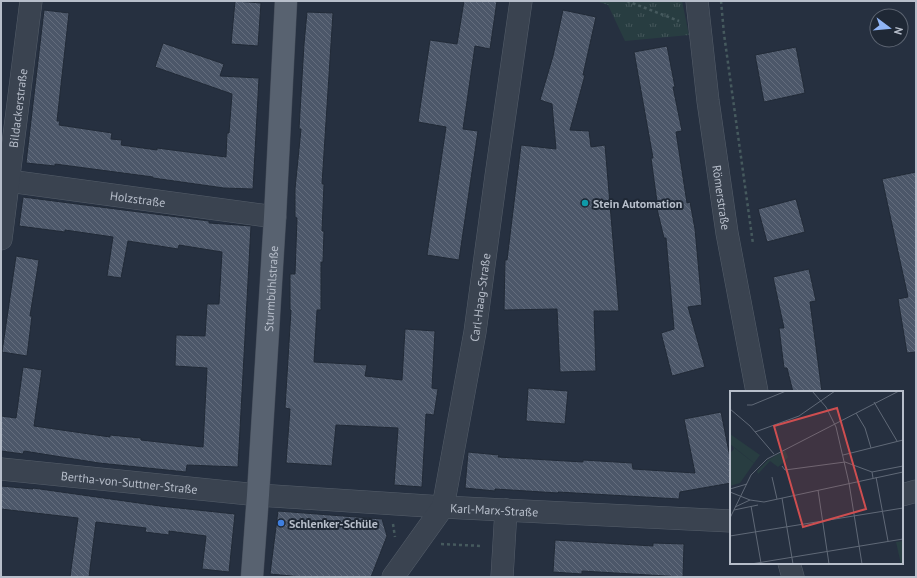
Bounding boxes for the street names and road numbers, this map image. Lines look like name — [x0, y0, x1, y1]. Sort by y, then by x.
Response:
street label: Bildackerstraße — [5, 68, 30, 149]
street label: Römerstraße — [710, 164, 734, 231]
street label: Holzstraße — [109, 187, 166, 210]
street label: Sturmbühlstraße — [261, 245, 281, 332]
street label: Carl-Haag-Straße — [466, 252, 493, 343]
street label: Bertha-von-Suttner-Straße — [60, 468, 198, 496]
street label: Karl-Marx-Straße — [450, 500, 539, 519]

